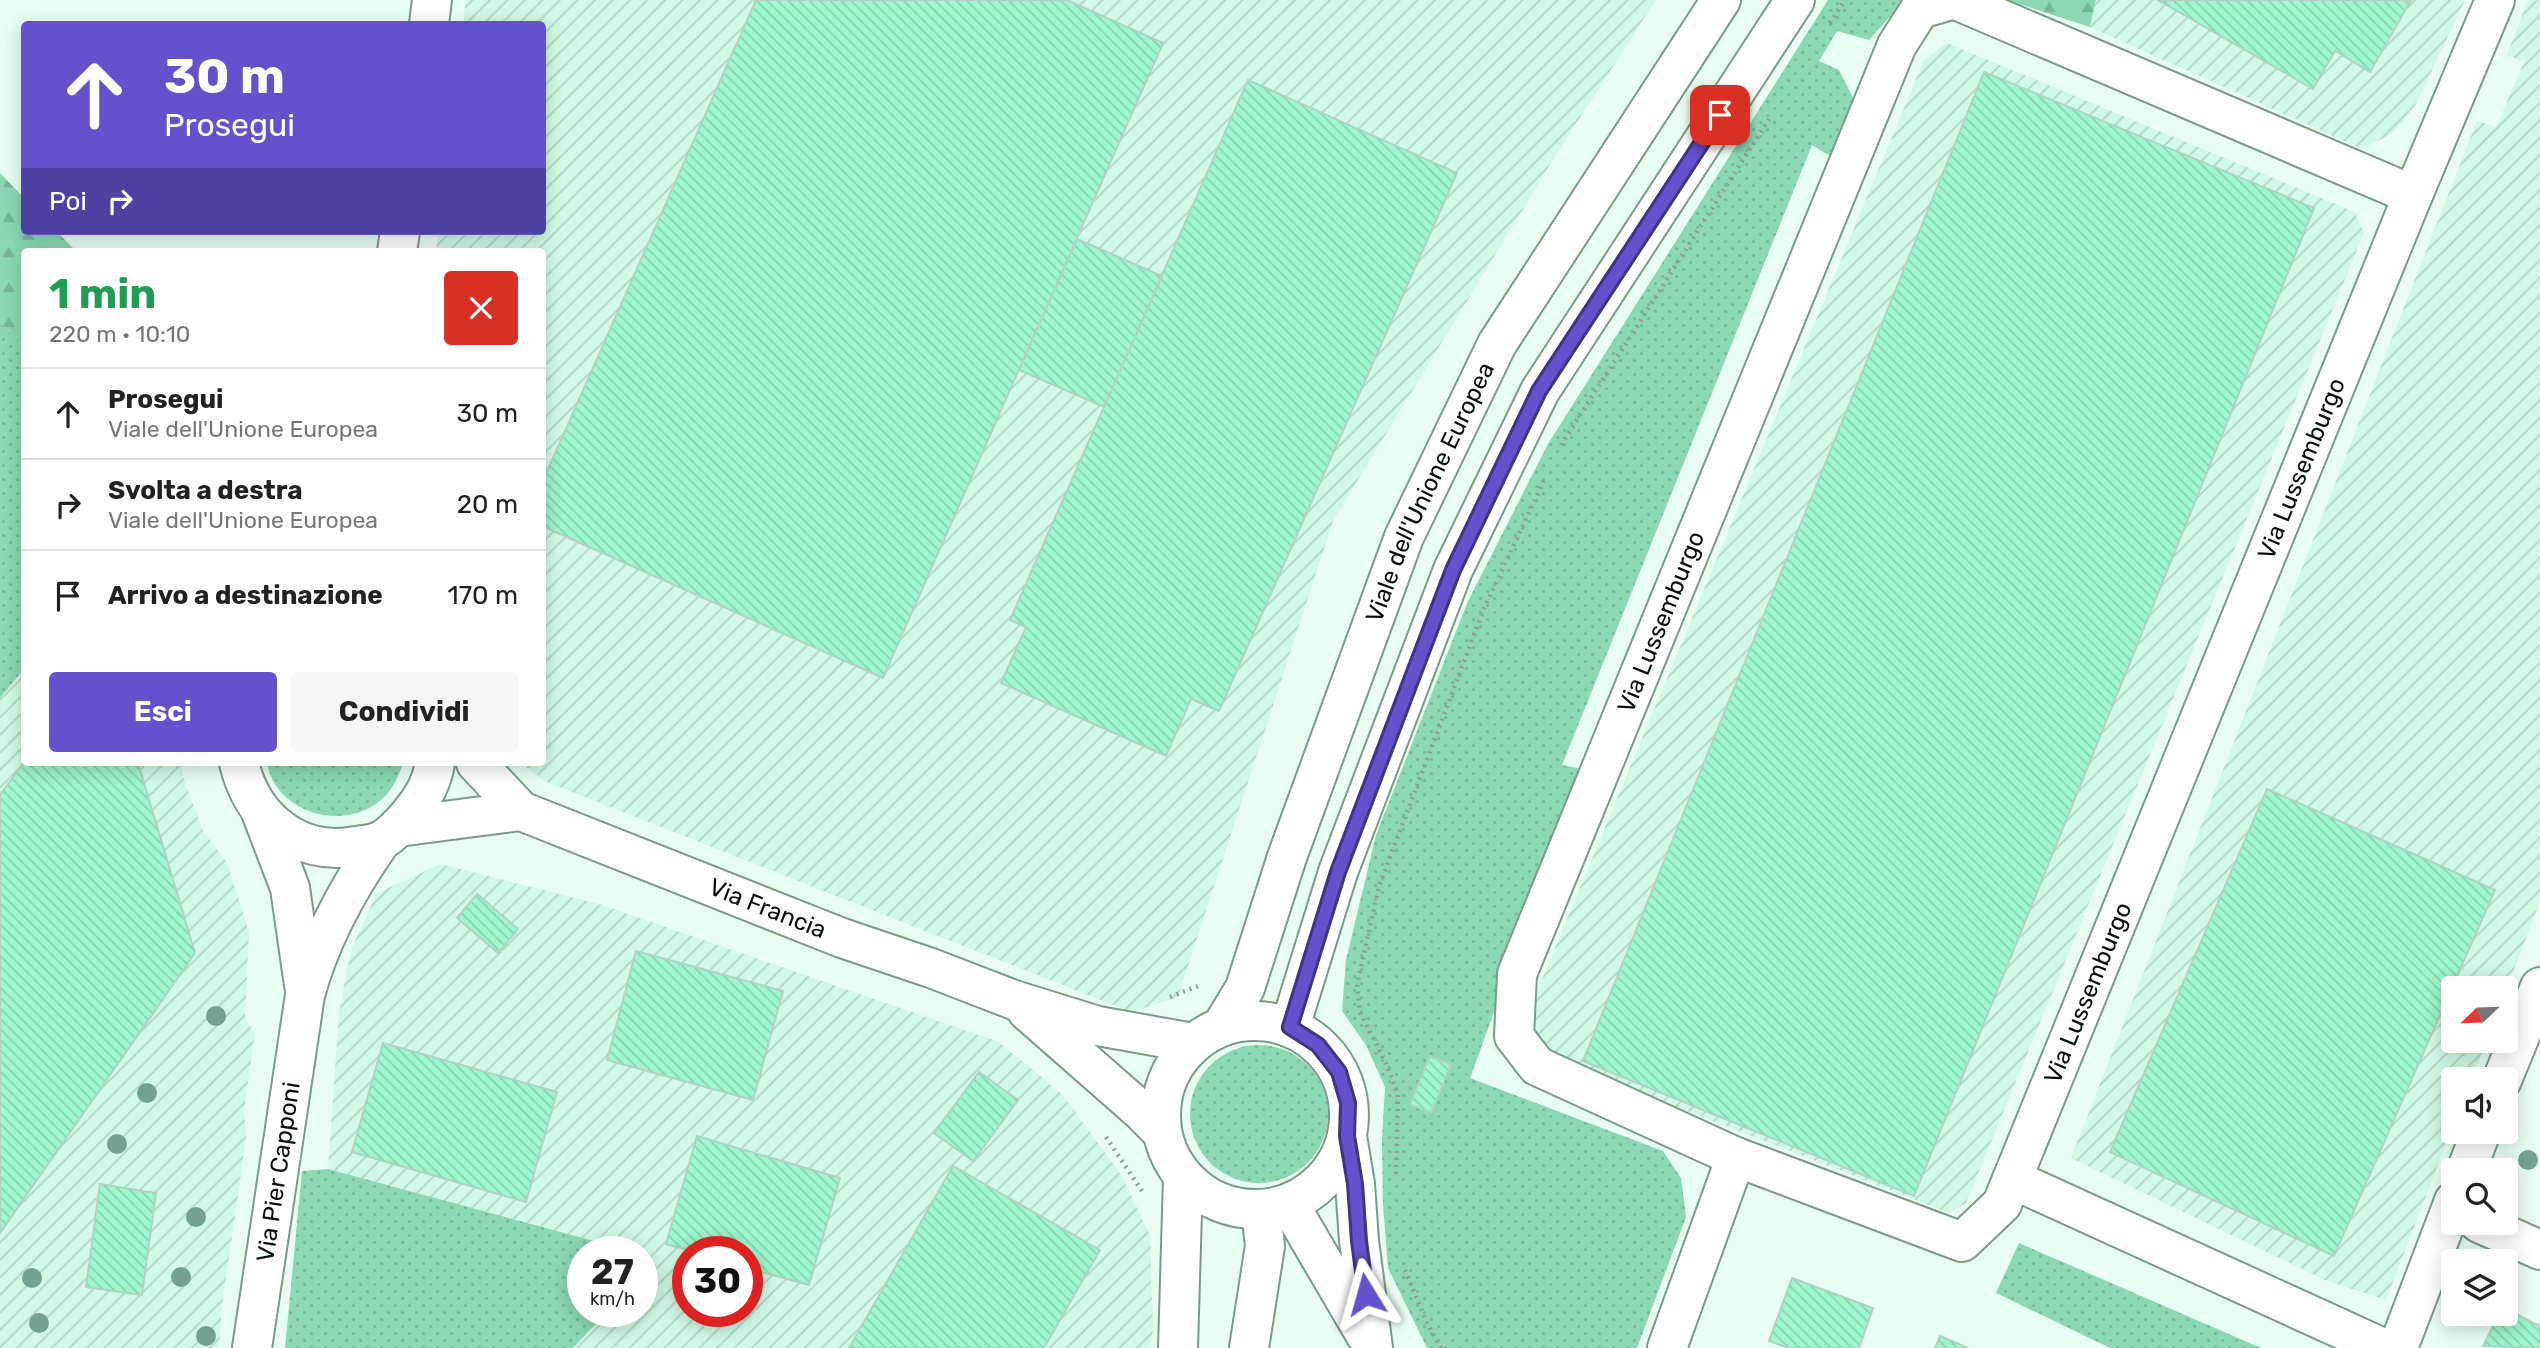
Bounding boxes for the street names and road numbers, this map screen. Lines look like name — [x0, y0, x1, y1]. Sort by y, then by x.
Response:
street label: Viale dell'Unione Europea — [1360, 358, 1500, 626]
street label: Via Lussemburgo — [2252, 374, 2351, 563]
street label: Via Lussemburgo — [1612, 527, 1710, 717]
street label: Via Francia — [705, 873, 830, 944]
street label: Via Lussemburgo — [2039, 898, 2137, 1088]
street label: Via Pier Capponi — [251, 1080, 306, 1264]

